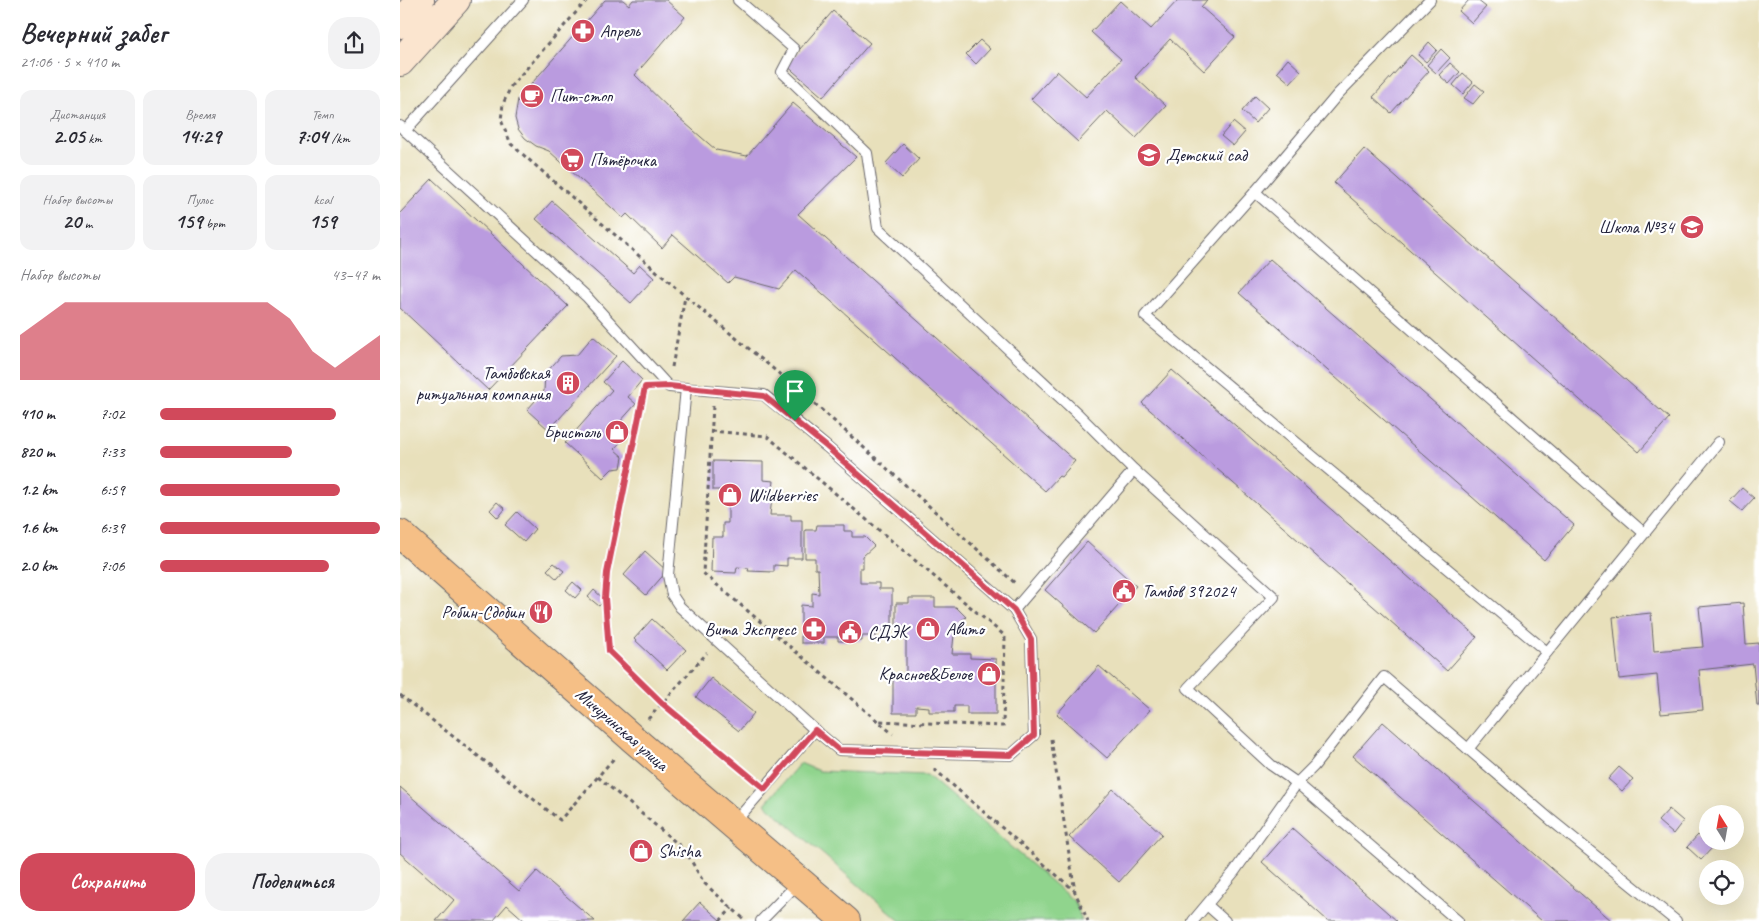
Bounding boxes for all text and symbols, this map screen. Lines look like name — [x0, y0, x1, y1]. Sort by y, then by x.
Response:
text: Вечерний забег — [20, 15, 167, 50]
button: share — [328, 17, 380, 69]
pharmacy icon: Апрель — [570, 18, 596, 44]
place label: Апрель — [600, 20, 641, 42]
text: 21:06 · 5 × 410 m — [20, 52, 119, 72]
cafe icon: Пит-стоп — [519, 83, 545, 109]
place label: Пит-стоп — [550, 85, 614, 107]
text: Дистанция — [49, 106, 105, 123]
text: Время — [185, 106, 215, 123]
text: Темп — [311, 106, 334, 123]
text: 2.05 — [53, 123, 85, 149]
text: 14:29 — [179, 123, 221, 149]
text: 7:04 — [296, 123, 328, 149]
text: km — [85, 130, 102, 147]
text: /km — [328, 130, 350, 147]
school or university icon: Детский сад — [1136, 142, 1162, 168]
place label: Детский сад — [1166, 144, 1249, 166]
supermarket icon: Пятёрочка — [559, 147, 585, 173]
place label: Пятёрочка — [590, 149, 658, 171]
text: Набор высоты — [43, 191, 112, 208]
text: Пульс — [186, 191, 214, 208]
text: kcal — [313, 191, 332, 208]
text: 20 — [62, 208, 81, 234]
text: 159 — [175, 208, 203, 234]
text: 159 — [309, 208, 337, 234]
school or university icon: Школа №34 — [1679, 214, 1705, 240]
text: m — [81, 215, 92, 232]
text: bpm — [203, 215, 225, 232]
place label: Школа №34 — [1599, 216, 1676, 238]
text: Набор высоты — [20, 265, 99, 285]
text: 43–47 m — [331, 265, 380, 285]
place label: Тамбовская ритуальная компания — [416, 362, 552, 405]
building icon: Тамбовская ритуальная компания — [555, 370, 581, 396]
pin — [774, 370, 816, 421]
icon: arrive — [781, 377, 809, 405]
text: 410 m — [20, 404, 55, 424]
text: 7:02 — [100, 404, 125, 424]
shop icon: Бристоль — [604, 419, 630, 445]
place label: Бристоль — [544, 421, 601, 443]
text: 820 m — [20, 442, 55, 462]
text: 7:33 — [100, 442, 125, 462]
text: 1.2 km — [20, 480, 57, 500]
text: 6:59 — [100, 480, 125, 500]
shop icon: Wildberries — [717, 482, 743, 508]
place label: Wildberries — [748, 484, 819, 506]
text: 1.6 km — [20, 518, 58, 538]
text: 6:39 — [100, 518, 125, 538]
text: 2.0 km — [20, 556, 57, 576]
text: 7:06 — [100, 556, 125, 576]
public building icon: Тамбов 392024 — [1111, 578, 1137, 604]
place label: Тамбов 392024 — [1142, 580, 1237, 602]
restaurant icon: Робин-Сдобин — [528, 599, 554, 625]
place label: Робин-Сдобин — [441, 601, 526, 623]
pharmacy icon: Вита Экспресс — [801, 616, 827, 642]
shop icon: Авито — [915, 616, 941, 642]
place label: Вита Экспресс — [705, 618, 798, 640]
place label: Авито — [946, 618, 985, 640]
public building icon: СДЭК — [837, 619, 863, 645]
place label: СДЭК — [868, 621, 911, 643]
shop icon: Красное&Белое — [976, 661, 1002, 687]
place label: Красное&Белое — [879, 663, 973, 685]
street label: Мичуринская улица — [571, 683, 674, 776]
north arrow — [1699, 805, 1744, 850]
map controls — [1699, 805, 1744, 905]
shop icon: Shisha — [628, 838, 654, 864]
place label: Shisha — [658, 840, 702, 862]
button: Сохранить — [20, 853, 195, 911]
button: Поделиться — [205, 853, 380, 911]
button: locate — [1699, 860, 1744, 905]

